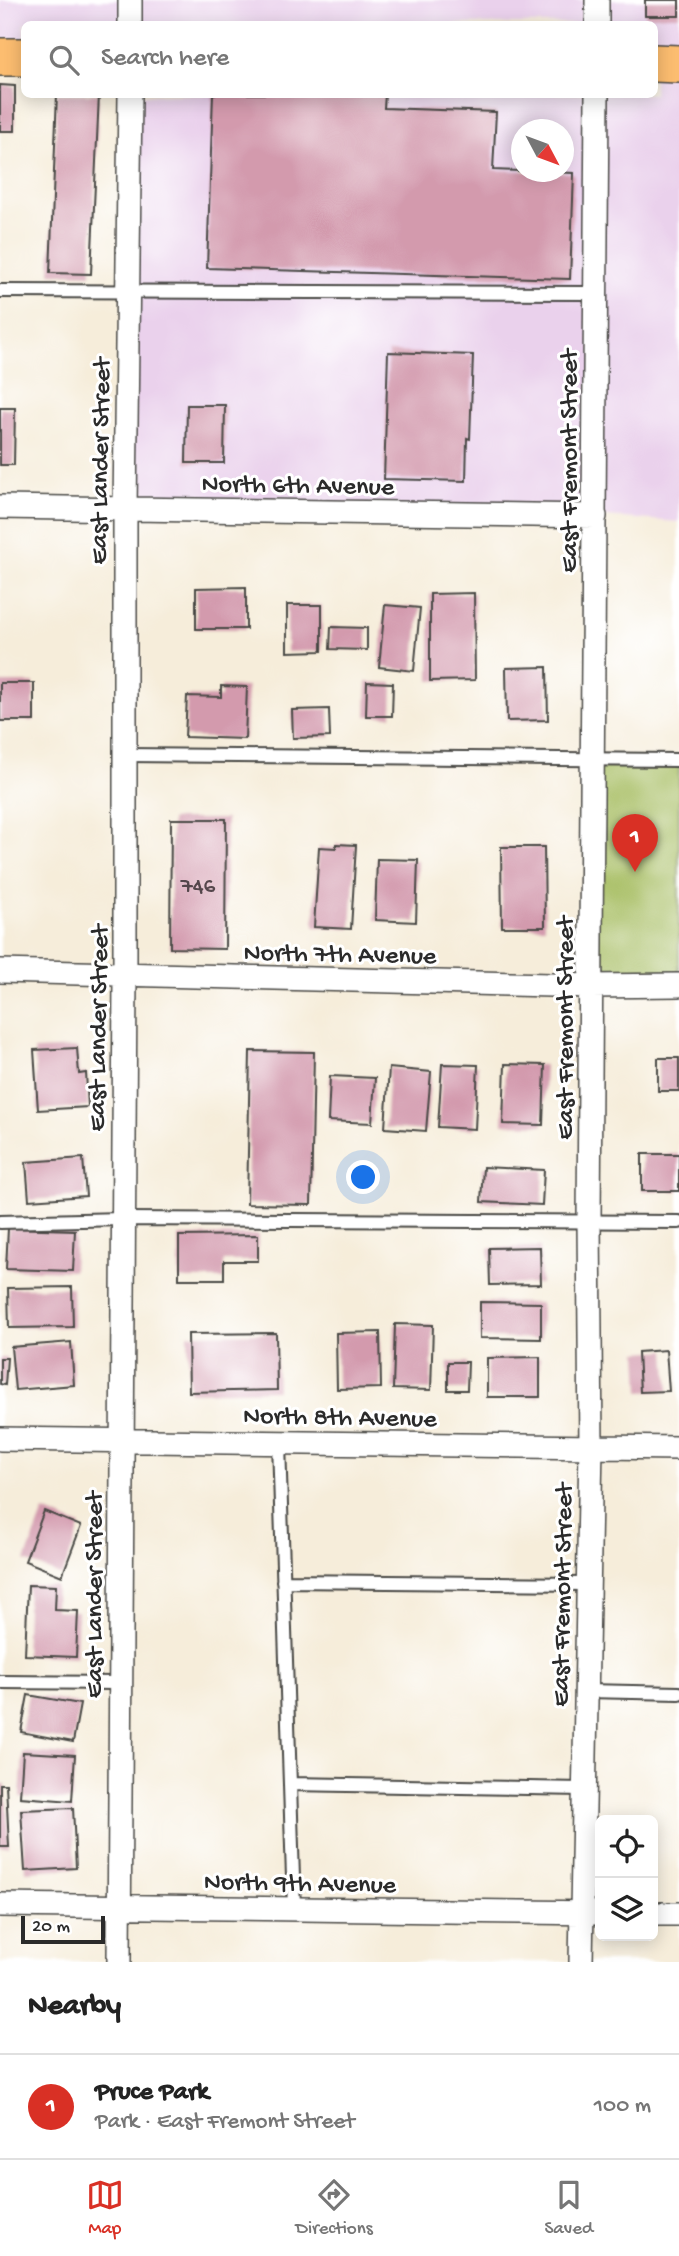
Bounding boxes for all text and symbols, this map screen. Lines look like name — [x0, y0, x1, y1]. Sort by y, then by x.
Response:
search box — [21, 21, 658, 98]
icon: search — [45, 41, 83, 79]
text: Search here — [101, 44, 229, 75]
north arrow — [511, 119, 574, 182]
street label: East Fremont Street — [556, 347, 587, 573]
street label: East Lander Street — [85, 355, 120, 565]
street label: North 6th Avenue — [201, 470, 395, 505]
pin: 1 — [612, 814, 658, 872]
house number: 746 — [180, 874, 216, 901]
street label: East Fremont Street — [552, 914, 583, 1140]
street label: East Lander Street — [83, 922, 118, 1132]
street label: North 7th Avenue — [243, 939, 437, 974]
your location — [346, 1160, 380, 1194]
street label: North 8th Avenue — [243, 1402, 438, 1437]
street label: East Fremont Street — [547, 1481, 582, 1707]
street label: East Lander Street — [81, 1489, 112, 1698]
map controls — [595, 1815, 658, 1941]
button: locate — [595, 1815, 658, 1878]
street label: North 9th Avenue — [203, 1868, 397, 1903]
button: layers — [595, 1878, 658, 1941]
scale bar — [21, 1913, 105, 1945]
text: 20 m — [32, 1916, 70, 1939]
text: Nearby — [28, 1990, 121, 2025]
text: Pruce Park — [95, 2078, 209, 2109]
text: 1 — [46, 2093, 56, 2120]
text: 100 m — [594, 2093, 651, 2120]
text: Park · East Fremont Street — [95, 2109, 355, 2136]
tab: Map — [86, 2176, 124, 2241]
tab: Directions — [296, 2176, 373, 2241]
tab: Saved — [544, 2176, 593, 2241]

